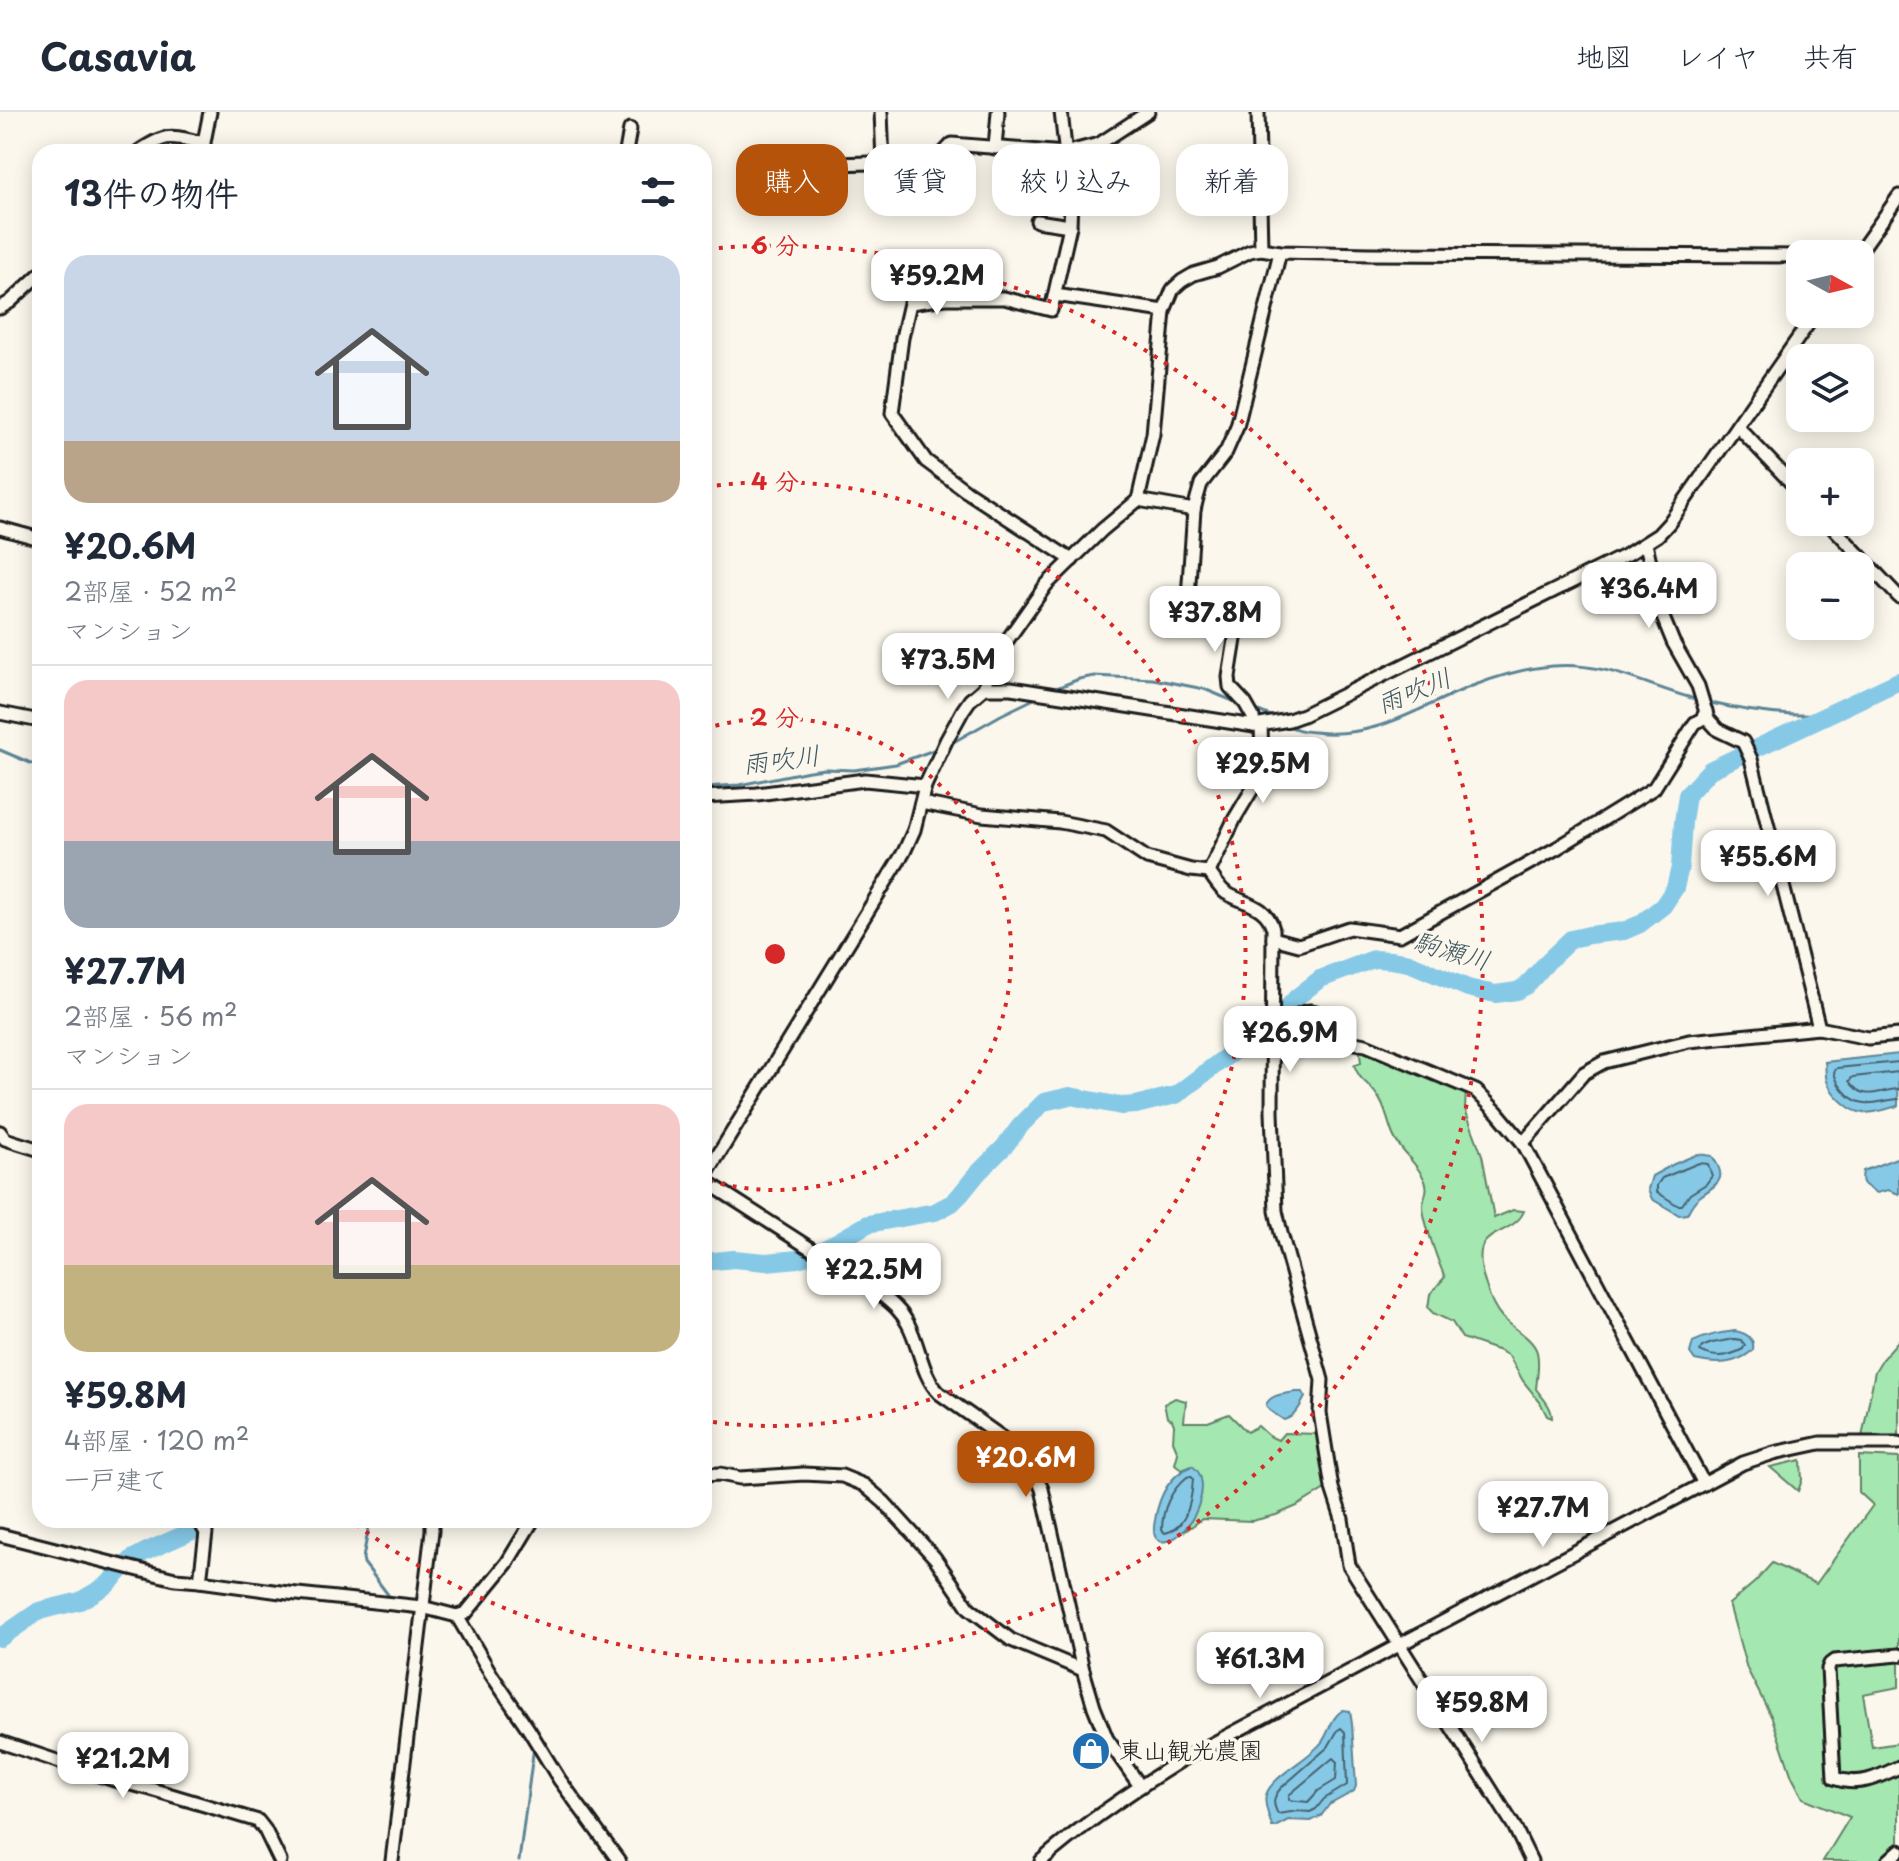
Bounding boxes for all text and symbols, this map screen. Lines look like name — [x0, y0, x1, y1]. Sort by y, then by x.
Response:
text: Casavia — [40, 27, 196, 84]
text: 地図 — [1576, 34, 1632, 77]
text: レイヤ — [1676, 34, 1759, 77]
text: 共有 — [1803, 34, 1859, 77]
chip: 購入 — [736, 144, 848, 216]
chip: 賃貸 — [864, 144, 976, 216]
chip: 絞り込み — [992, 144, 1160, 216]
chip: 新着 — [1176, 144, 1288, 216]
text: 13件の物件 — [64, 166, 239, 218]
icon: filters — [636, 170, 680, 214]
text: 6 分 — [751, 226, 799, 262]
north arrow — [1786, 240, 1874, 328]
map controls — [1786, 240, 1874, 640]
pin: ¥59.2M — [872, 249, 1002, 317]
text: ¥59.2M — [889, 255, 985, 294]
icon: home — [300, 307, 444, 451]
button: layers — [1786, 344, 1874, 432]
button: + — [1786, 448, 1874, 536]
text: 4 分 — [751, 462, 799, 498]
text: ¥20.6M — [64, 519, 197, 571]
button: − — [1786, 552, 1874, 640]
pin: ¥36.4M — [1584, 562, 1714, 630]
text: ¥36.4M — [1600, 568, 1698, 607]
text: 2部屋 · 52 m² — [64, 571, 237, 610]
pin: ¥37.8M — [1150, 586, 1280, 654]
text: ¥37.8M — [1168, 592, 1262, 631]
text: マンション — [64, 610, 193, 649]
pin: ¥73.5M — [883, 633, 1013, 701]
text: ¥73.5M — [900, 639, 996, 678]
water label: 雨吹川 — [1370, 657, 1457, 722]
text: 2 分 — [751, 698, 799, 734]
icon: home — [300, 732, 444, 876]
water label: 雨吹川 — [740, 734, 822, 783]
pin: ¥29.5M — [1198, 737, 1328, 805]
text: ¥29.5M — [1215, 743, 1311, 782]
pin: ¥55.6M — [1703, 830, 1833, 898]
text: ¥55.6M — [1719, 836, 1817, 875]
water label: 駒瀬川 — [1410, 920, 1495, 979]
centre of rings — [761, 940, 789, 968]
text: ¥27.7M — [64, 944, 186, 996]
text: 2部屋 · 56 m² — [64, 996, 238, 1035]
pin: ¥26.9M — [1225, 1006, 1355, 1074]
text: ¥26.9M — [1242, 1012, 1338, 1051]
text: マンション — [64, 1035, 193, 1074]
icon: home — [300, 1156, 444, 1300]
pin: ¥22.5M — [809, 1243, 939, 1311]
text: ¥22.5M — [825, 1249, 923, 1288]
text: ¥59.8M — [64, 1368, 187, 1420]
text: 4部屋 · 120 m² — [64, 1420, 249, 1459]
pin: ¥20.6M — [961, 1431, 1091, 1499]
text: ¥20.6M — [975, 1437, 1077, 1476]
text: 一戸建て — [64, 1459, 168, 1498]
pin: ¥27.7M — [1478, 1481, 1608, 1549]
text: ¥27.7M — [1496, 1487, 1590, 1526]
pin: ¥61.3M — [1195, 1632, 1325, 1700]
text: ¥61.3M — [1215, 1638, 1305, 1677]
pin: ¥59.8M — [1417, 1676, 1547, 1744]
text: ¥59.8M — [1435, 1682, 1529, 1721]
shop icon: 東山観光農園 — [1070, 1730, 1112, 1772]
place label: 東山観光農園 — [1119, 1731, 1263, 1767]
pin: ¥21.2M — [58, 1732, 188, 1800]
text: ¥21.2M — [75, 1738, 171, 1777]

